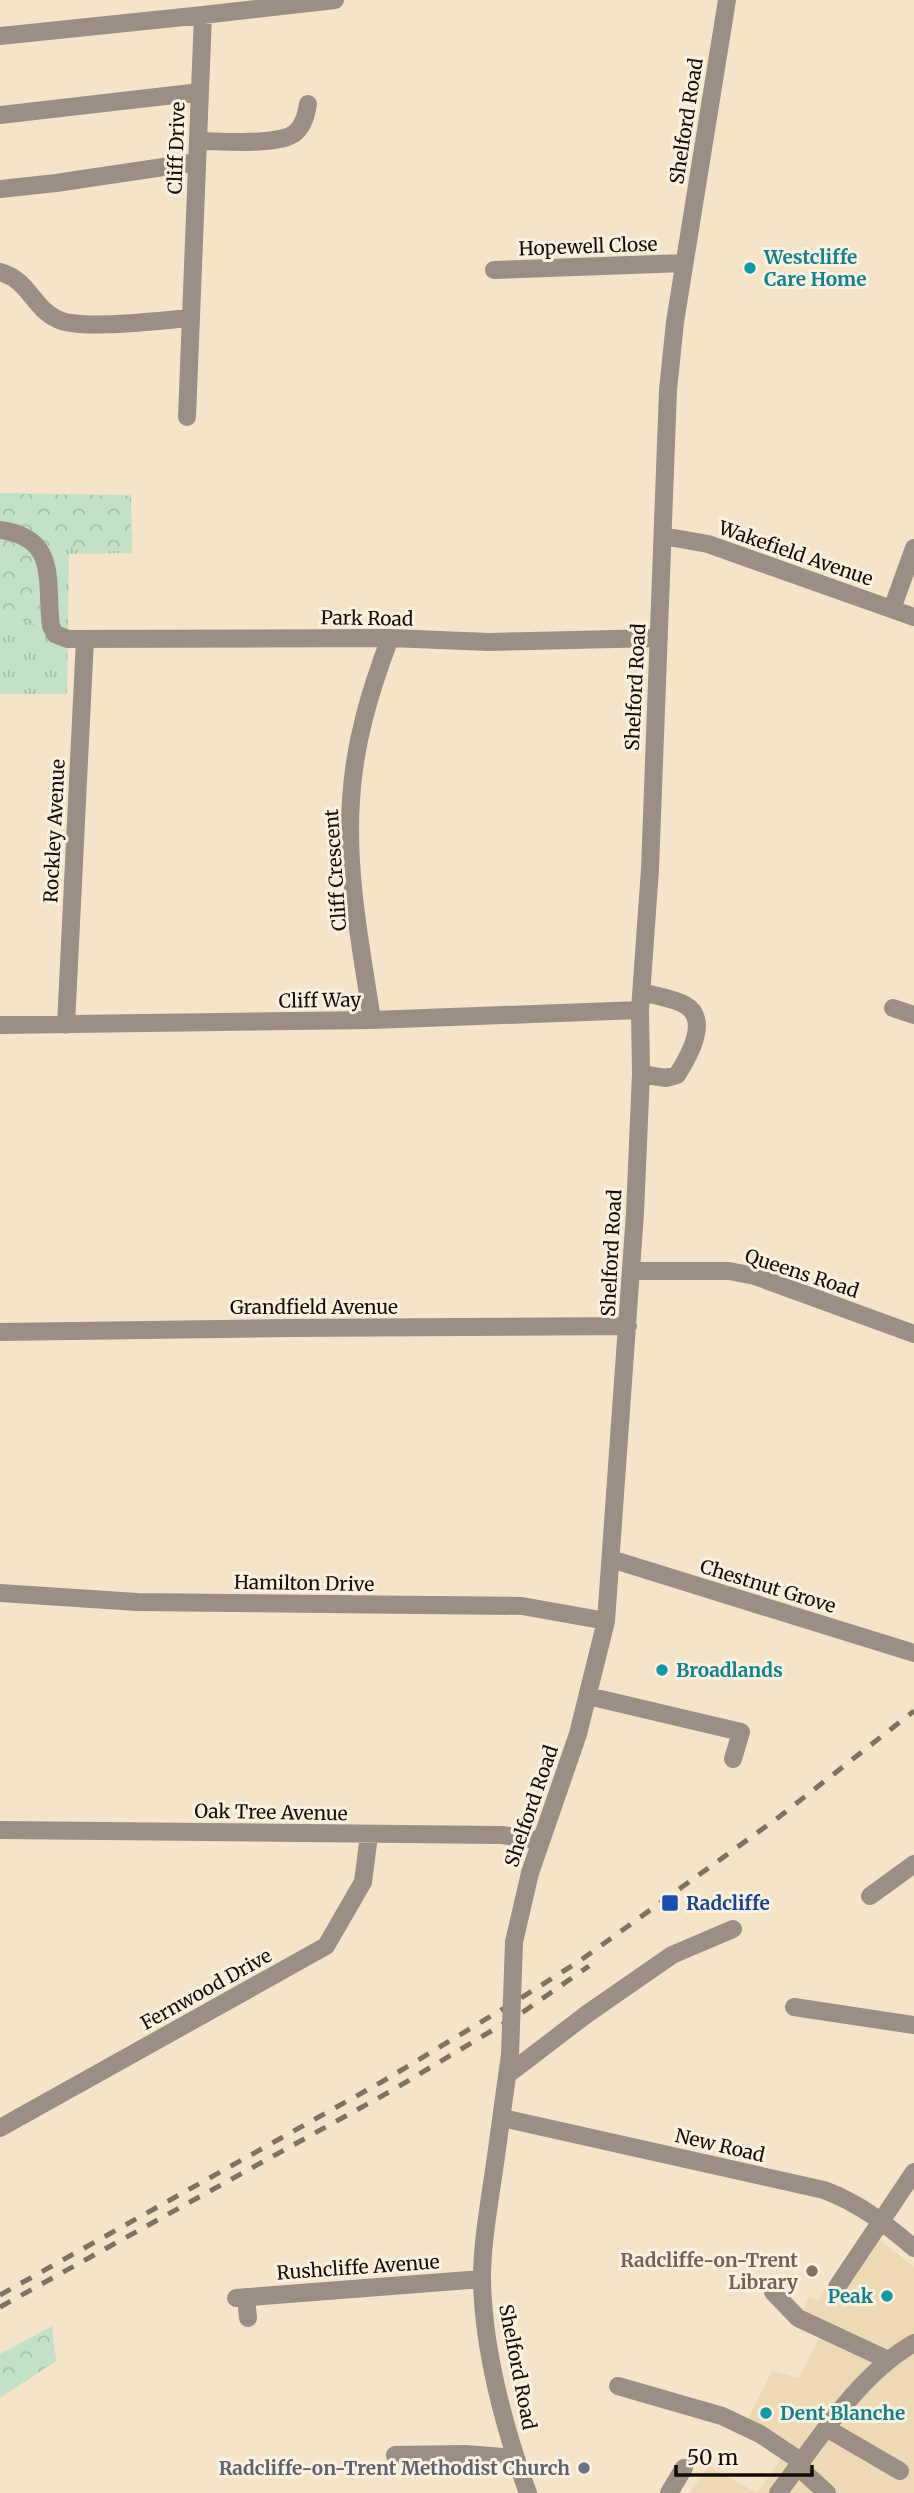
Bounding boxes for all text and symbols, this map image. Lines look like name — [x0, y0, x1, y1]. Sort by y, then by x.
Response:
street label: Shelford Road — [664, 56, 708, 186]
street label: Cliff Drive — [162, 101, 190, 195]
street label: Hopewell Close — [518, 232, 658, 260]
place label: Westcliffe Care Home — [763, 245, 867, 291]
marker: Westcliffe Care Home — [742, 260, 758, 276]
street label: Wakefield Avenue — [715, 515, 876, 591]
street label: Park Road — [320, 605, 414, 631]
street label: Shelford Road — [620, 623, 650, 751]
street label: Rockley Avenue — [38, 758, 70, 904]
street label: Cliff Crescent — [319, 808, 351, 932]
street label: Cliff Way — [279, 987, 361, 1013]
street label: Shelford Road — [596, 1189, 626, 1317]
street label: Queens Road — [742, 1243, 862, 1303]
street label: Grandfield Avenue — [230, 1295, 398, 1319]
street label: Chestnut Grove — [697, 1554, 839, 1618]
street label: Hamilton Drive — [234, 1570, 374, 1596]
place label: Broadlands — [676, 1658, 783, 1682]
marker: Broadlands — [654, 1662, 670, 1678]
street label: Shelford Road — [499, 1742, 563, 1870]
street label: Oak Tree Avenue — [194, 1799, 348, 1825]
place label: Radcliffe — [686, 1891, 770, 1915]
marker: Radcliffe — [660, 1893, 680, 1913]
street label: Fernwood Drive — [136, 1943, 276, 2035]
street label: New Road — [673, 2123, 767, 2167]
place label: Radcliffe-on-Trent Library — [620, 2248, 799, 2294]
street label: Rushcliffe Avenue — [276, 2249, 440, 2285]
marker: Radcliffe-on-Trent Library — [804, 2263, 820, 2279]
place label: Peak — [828, 2284, 874, 2308]
marker: Peak — [879, 2288, 895, 2304]
street label: Shelford Road — [494, 2302, 542, 2432]
place label: Dent Blanche — [780, 2401, 905, 2425]
marker: Dent Blanche — [758, 2405, 774, 2421]
scale bar — [676, 2434, 813, 2478]
text: 50 m — [687, 2444, 738, 2471]
place label: Radcliffe-on-Trent Methodist Church — [219, 2456, 570, 2480]
marker: Radcliffe-on-Trent Methodist Church — [576, 2460, 592, 2476]

